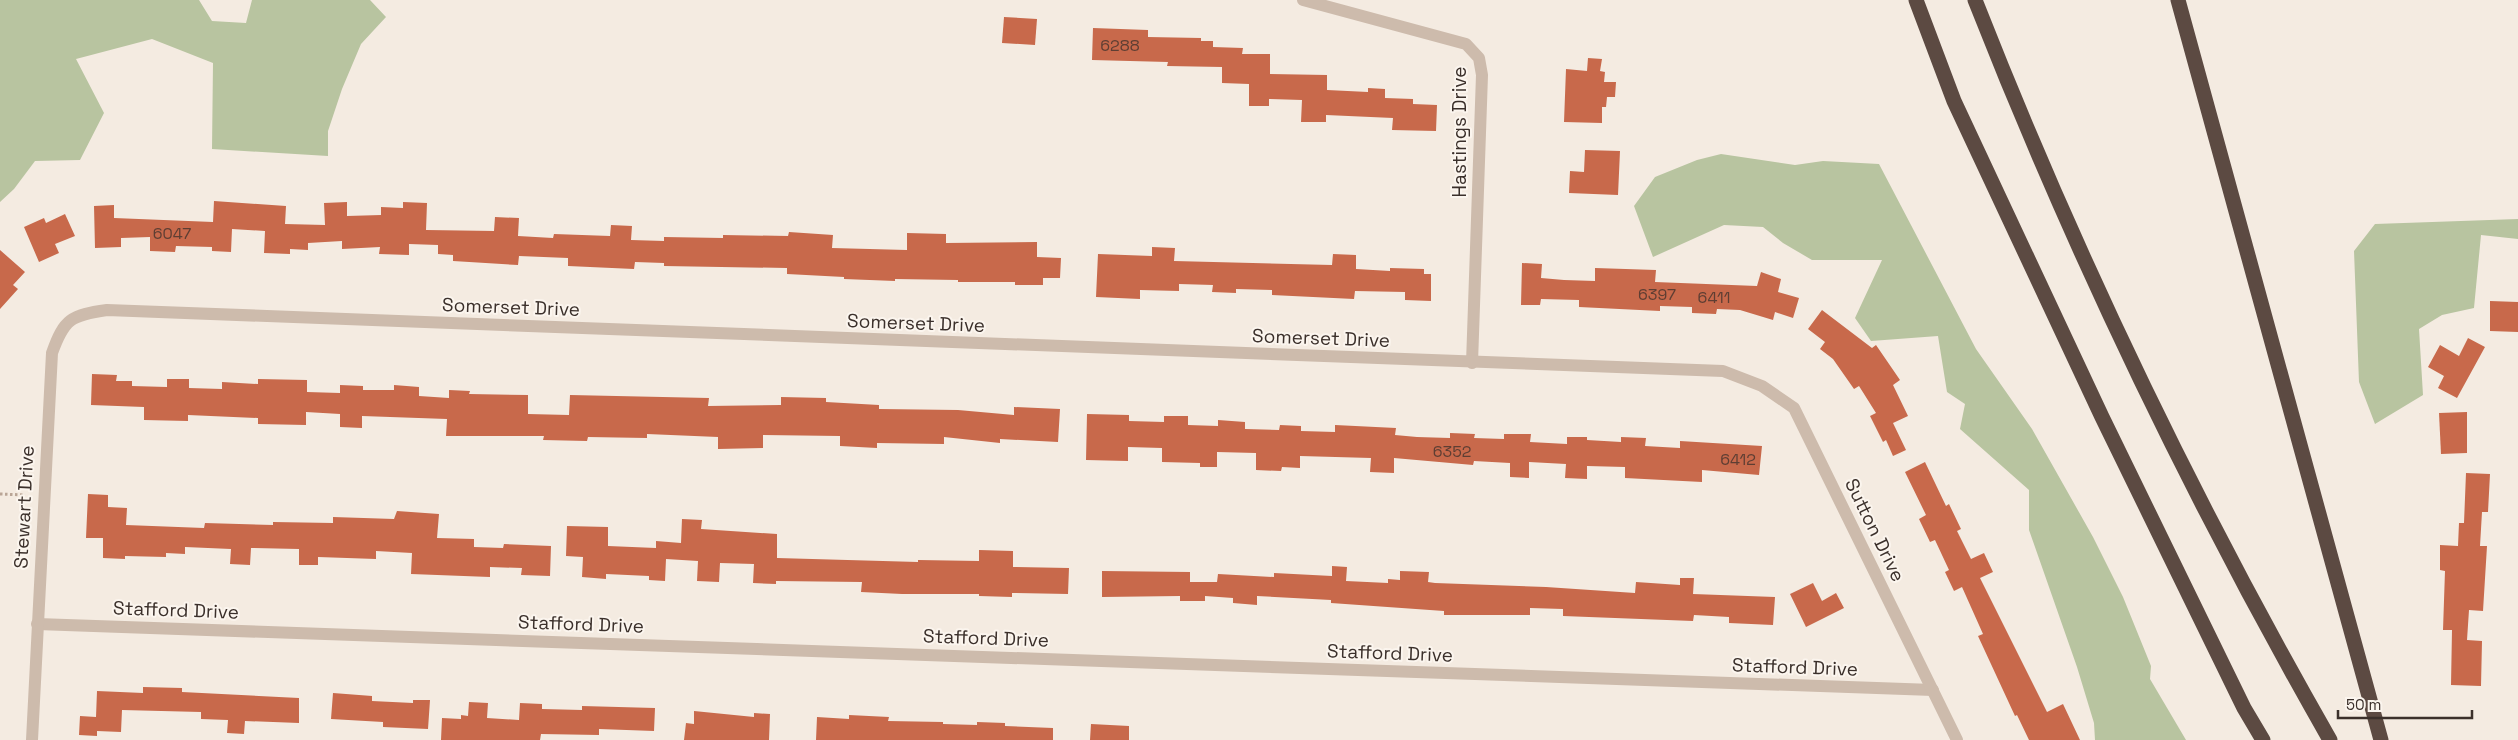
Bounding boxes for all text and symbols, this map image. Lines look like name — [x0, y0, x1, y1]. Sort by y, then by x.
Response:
house number: 6288 — [1100, 35, 1140, 56]
street label: Hastings Drive — [1447, 67, 1472, 197]
house number: 6047 — [153, 223, 191, 244]
house number: 6397 — [1638, 284, 1676, 305]
house number: 6411 — [1698, 287, 1730, 308]
street label: Somerset Drive — [442, 292, 580, 322]
street label: Somerset Drive — [847, 308, 985, 338]
street label: Somerset Drive — [1252, 323, 1390, 353]
house number: 6352 — [1433, 441, 1471, 462]
street label: Stewart Drive — [8, 445, 40, 569]
house number: 6412 — [1720, 449, 1756, 470]
street label: Sutton Drive — [1839, 474, 1911, 586]
street label: Stafford Drive — [113, 595, 239, 625]
street label: Stafford Drive — [518, 609, 644, 639]
street label: Stafford Drive — [923, 623, 1049, 653]
street label: Stafford Drive — [1327, 638, 1453, 668]
street label: Stafford Drive — [1732, 652, 1858, 682]
scale bar — [2338, 688, 2472, 720]
text: 50 m — [2346, 695, 2381, 714]

